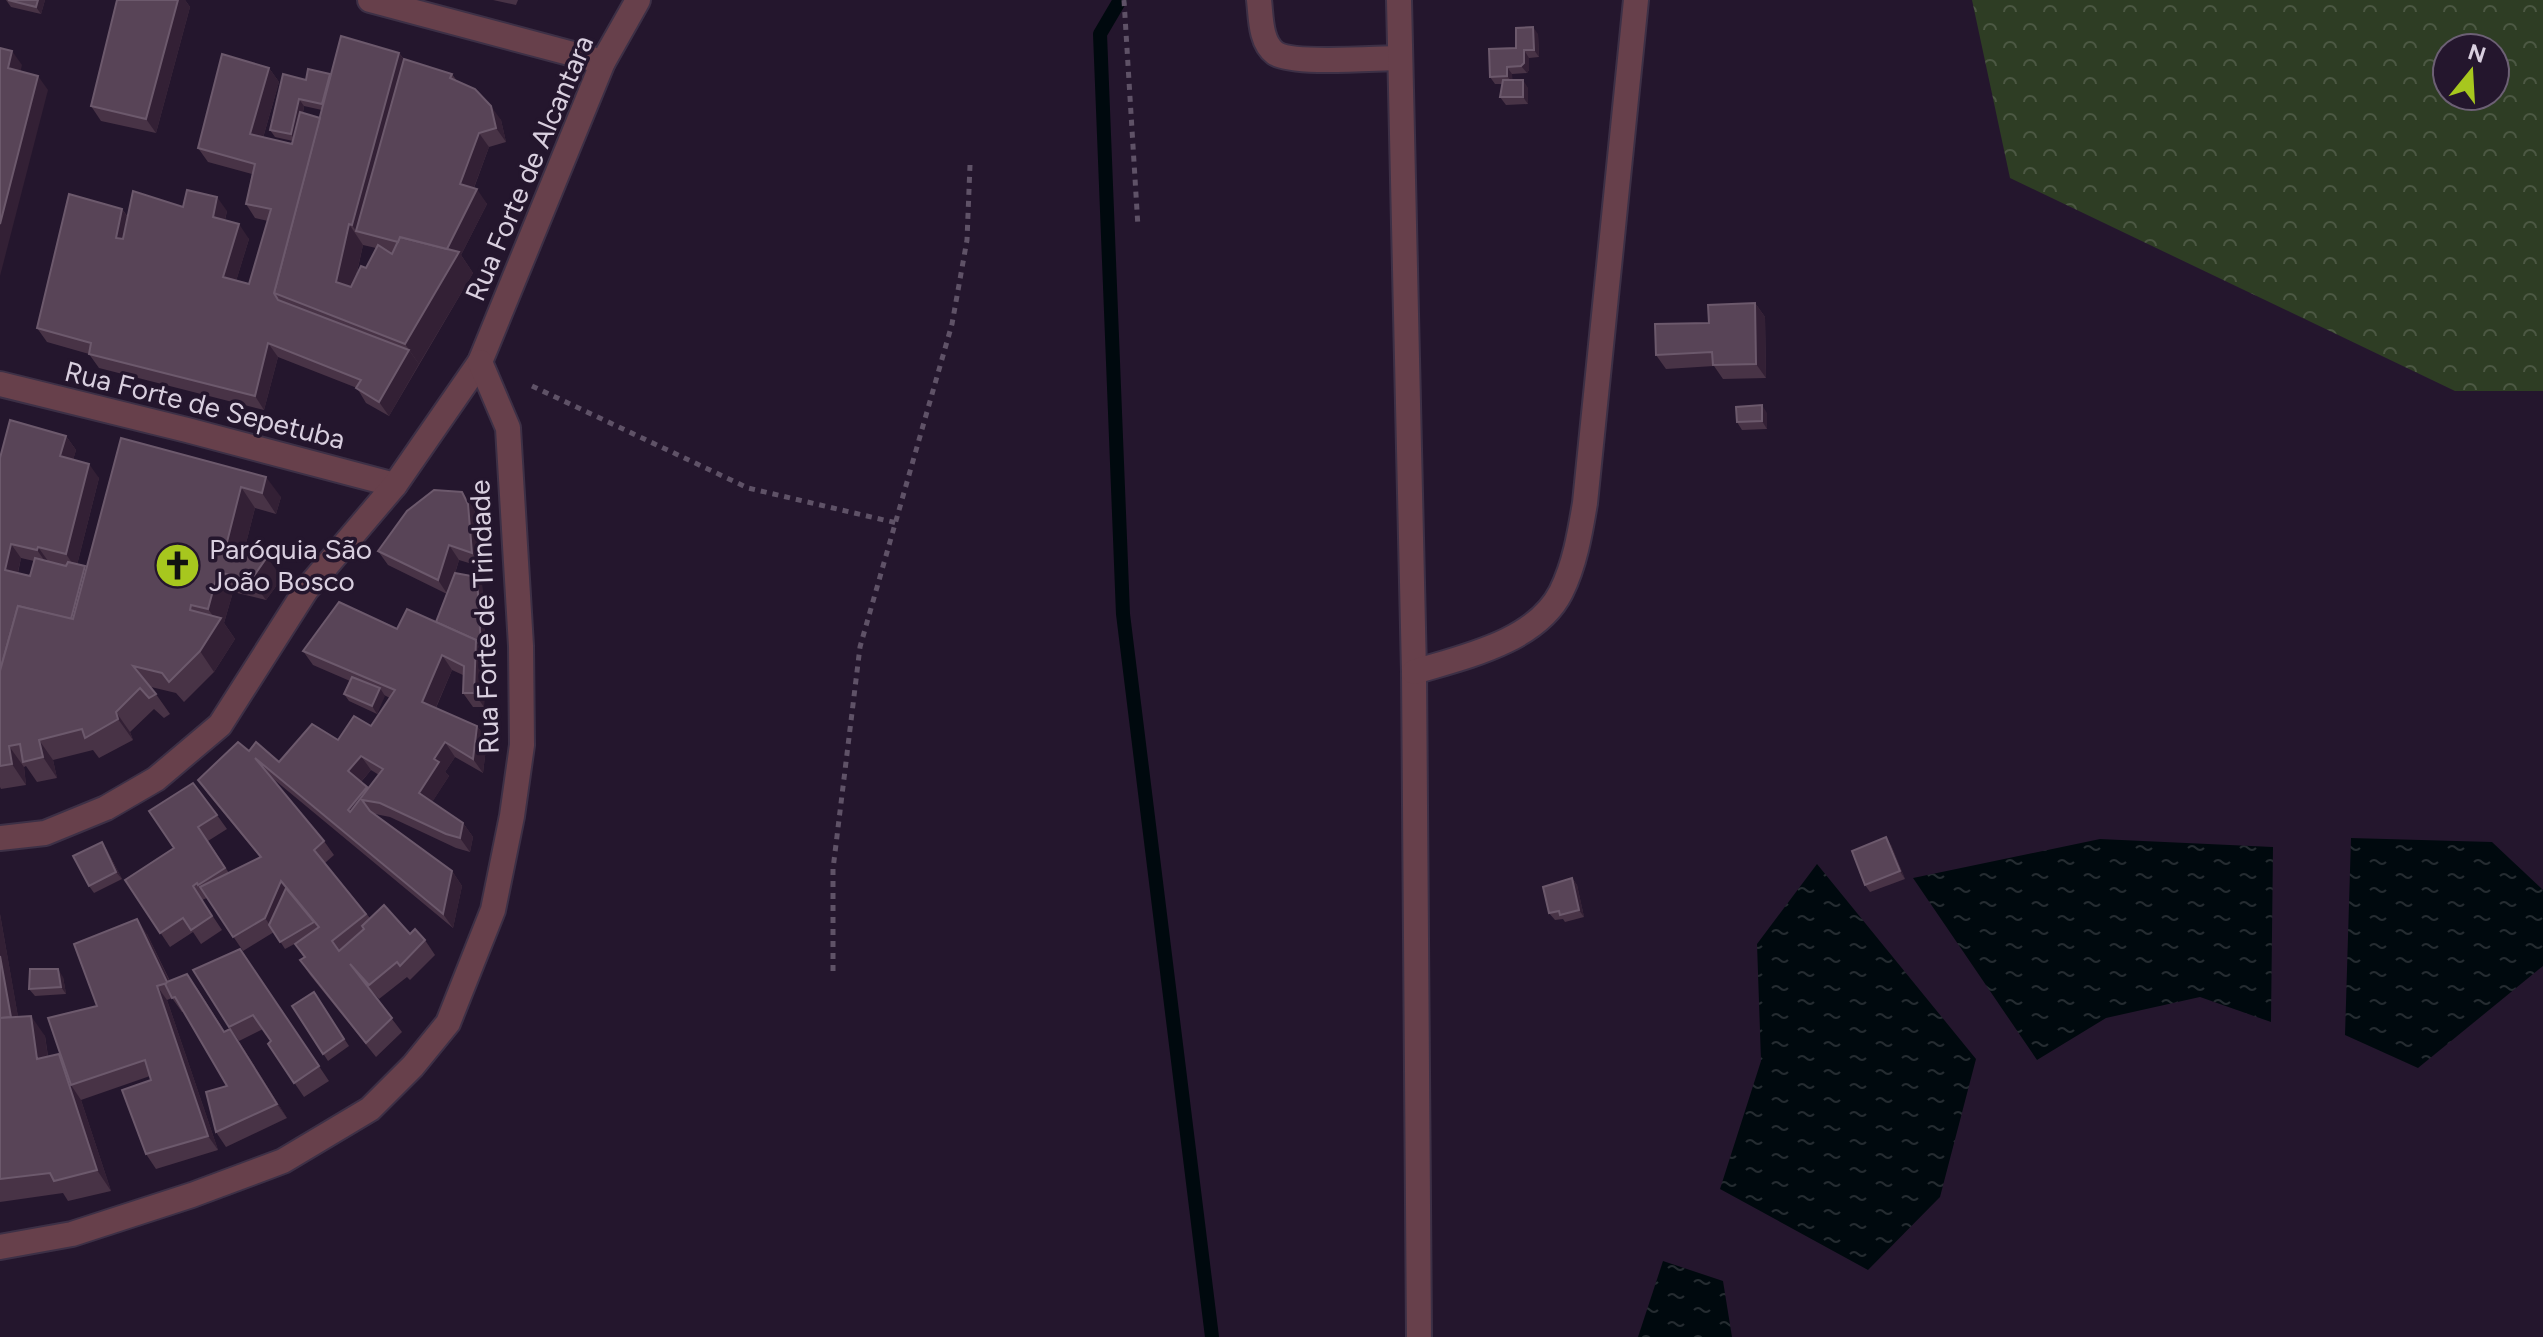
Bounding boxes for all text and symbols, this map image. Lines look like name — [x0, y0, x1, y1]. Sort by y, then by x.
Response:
street label: Rua Forte de Alcantara — [458, 30, 600, 306]
north arrow — [2431, 32, 2511, 112]
text: N — [2465, 38, 2489, 69]
street label: Rua Forte de Sepetuba — [61, 354, 349, 456]
street label: Rua Forte de Trindade — [462, 479, 506, 755]
place label: Paróquia São João Bosco — [209, 532, 372, 598]
church icon: Paróquia São João Bosco — [154, 541, 202, 589]

